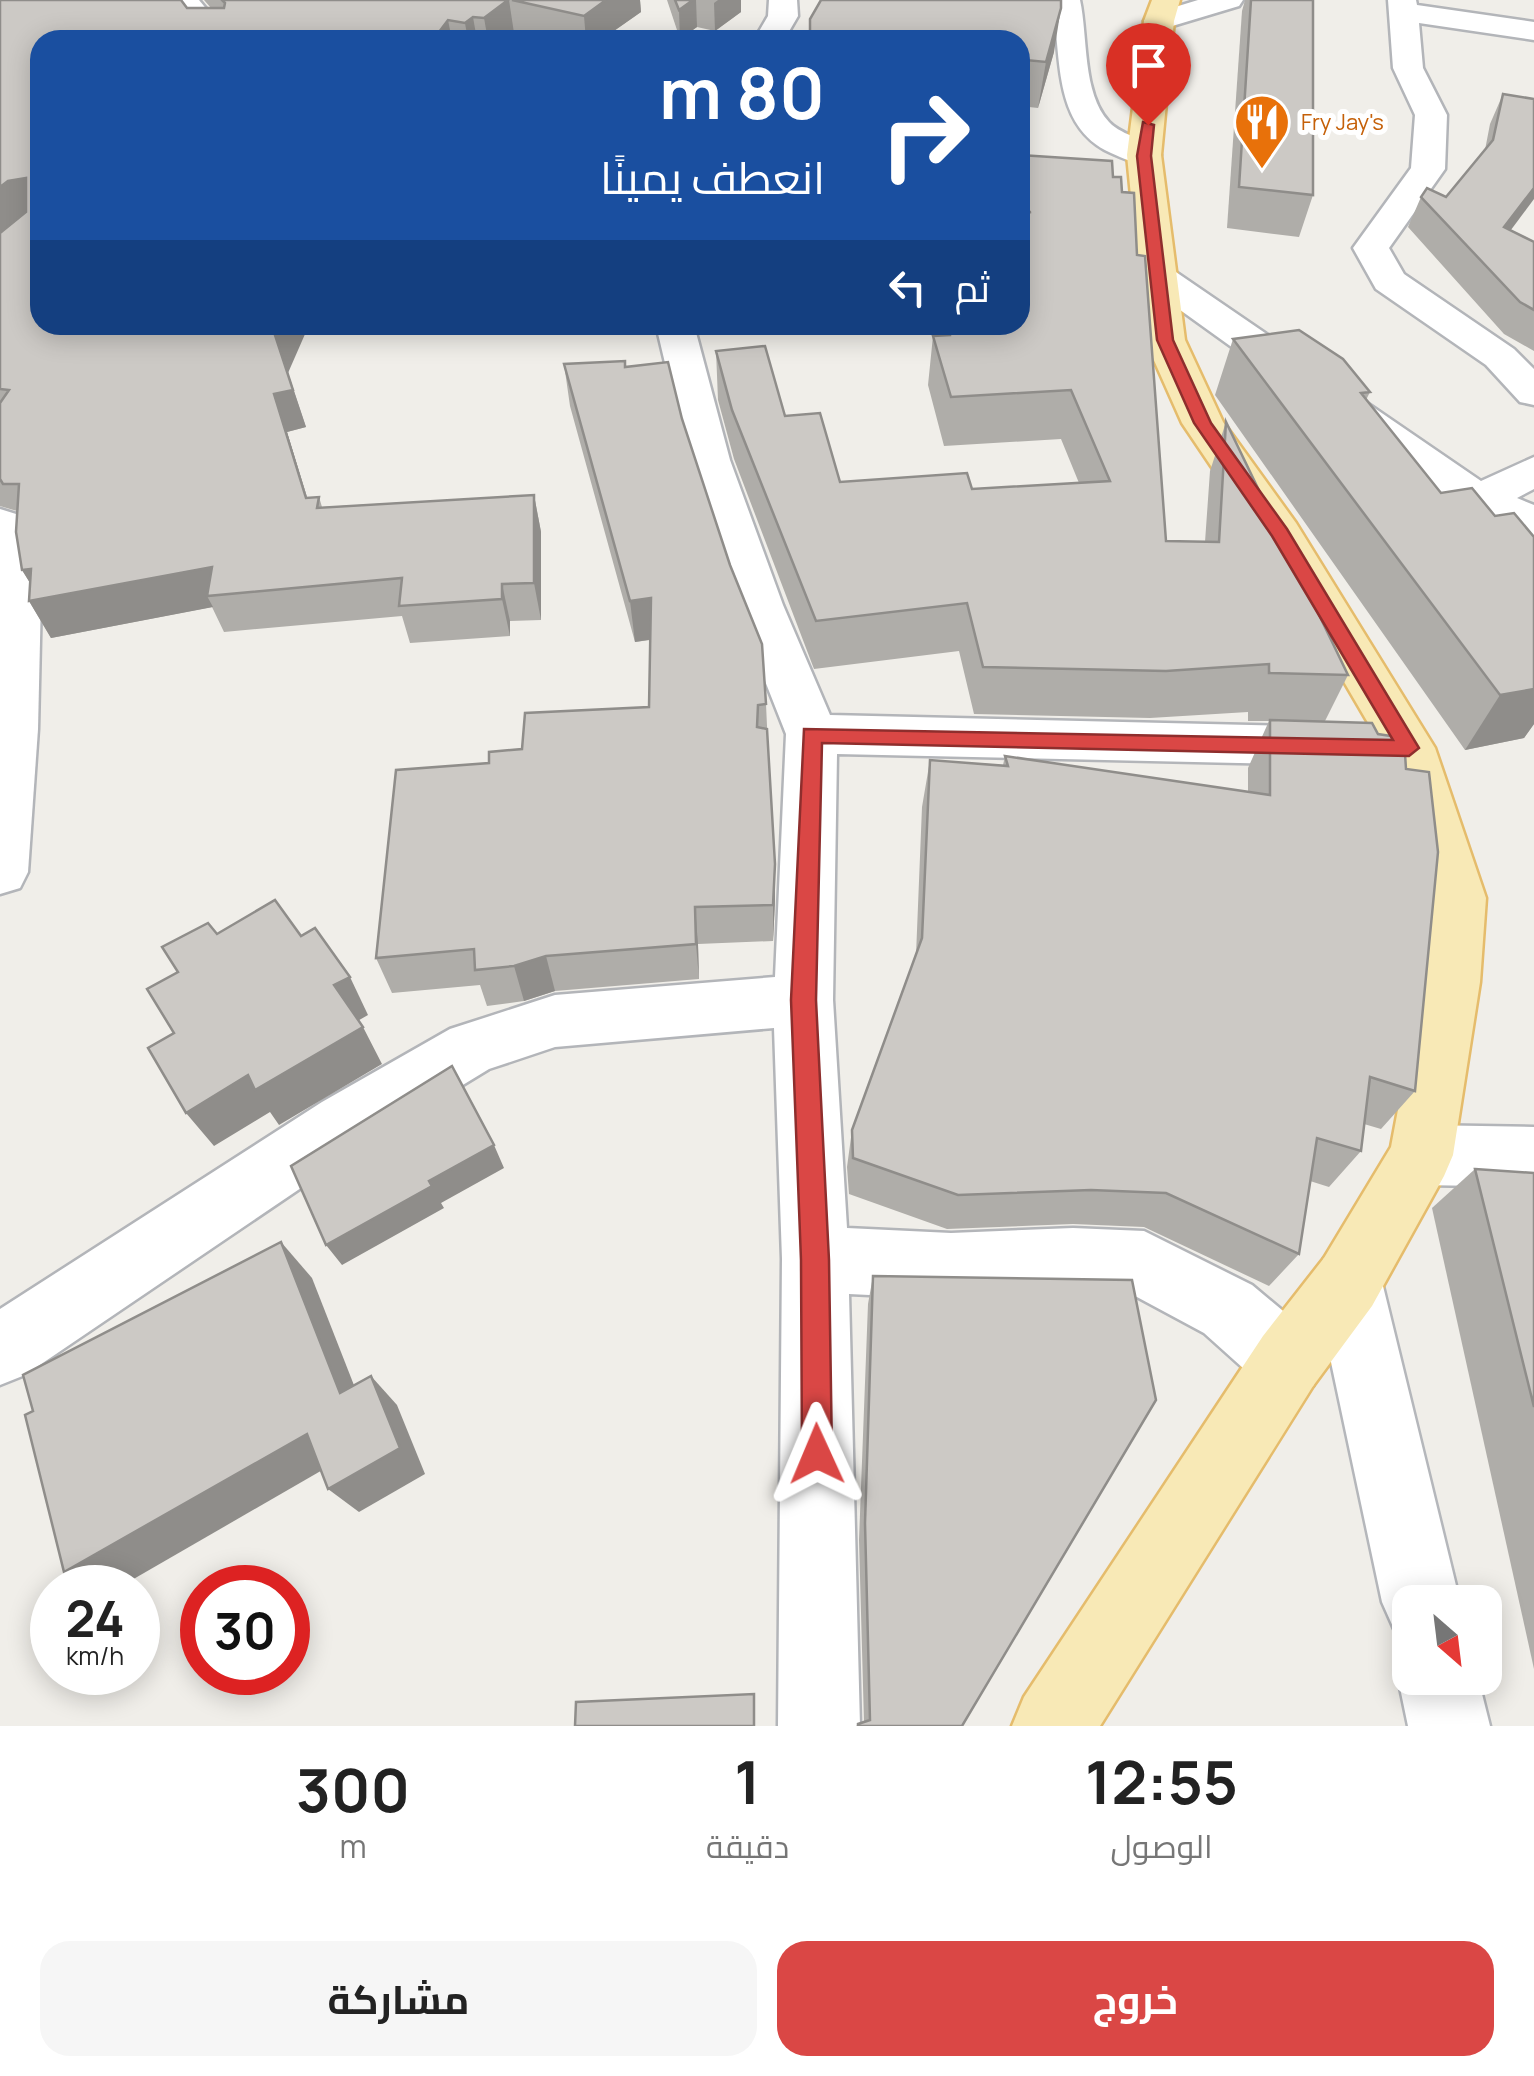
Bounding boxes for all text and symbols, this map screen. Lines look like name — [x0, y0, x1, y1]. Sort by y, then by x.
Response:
pin — [1106, 23, 1191, 126]
icon: arrive — [1121, 38, 1176, 93]
text: 80 m — [659, 44, 825, 140]
icon: right — [860, 70, 990, 200]
restaurant icon: Fry Jay's — [1232, 92, 1292, 171]
place label: Fry Jay's — [1301, 107, 1384, 137]
text: انعطف يمينًا — [600, 146, 825, 208]
icon: left — [880, 260, 935, 315]
text: ثم — [955, 261, 990, 313]
position arrow — [765, 1402, 869, 1506]
speed limit sign: 30 — [180, 1565, 310, 1695]
text: 24 — [65, 1584, 125, 1652]
north arrow — [1392, 1585, 1502, 1695]
map controls — [1392, 1585, 1502, 1695]
text: km/h — [66, 1638, 124, 1673]
text: 1 — [734, 1740, 761, 1822]
text: 12:55 — [1085, 1740, 1238, 1822]
text: 300 — [296, 1748, 410, 1830]
text: m — [339, 1824, 367, 1868]
text: دقيقة — [706, 1824, 789, 1868]
text: الوصول — [1111, 1824, 1213, 1868]
button: مشاركة — [40, 1941, 757, 2056]
button: خروج — [777, 1941, 1494, 2056]

